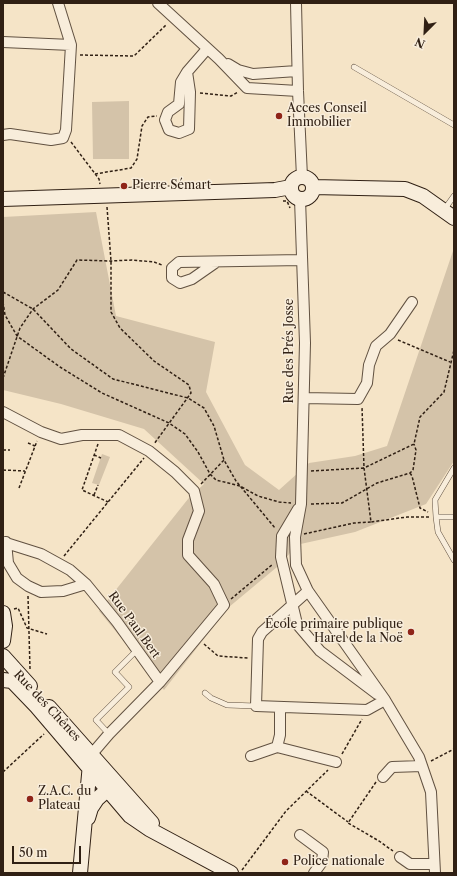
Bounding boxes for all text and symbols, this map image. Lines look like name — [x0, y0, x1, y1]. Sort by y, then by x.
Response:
north arrow — [405, 12, 445, 52]
text: N — [413, 35, 427, 51]
place label: Acces Conseil Immobilier — [287, 102, 367, 130]
marker: Acces Conseil Immobilier — [274, 111, 284, 121]
place label: Pierre Sémart — [132, 179, 211, 193]
marker: Pierre Sémart — [119, 181, 129, 191]
street label: Rue des Prés Josse — [283, 298, 297, 404]
street label: Rue Paul Bert — [105, 589, 163, 661]
place label: École primaire publique Harel de la Noë — [265, 618, 403, 646]
marker: École primaire publique Harel de la Noë — [406, 627, 416, 637]
street label: Rue des Chênes — [11, 668, 83, 744]
place label: Z.A.C. du Plateau — [38, 785, 91, 813]
marker: Z.A.C. du Plateau — [25, 794, 35, 804]
scale bar — [14, 838, 83, 864]
text: 50 m — [19, 845, 48, 860]
place label: Police nationale — [293, 855, 385, 869]
marker: Police nationale — [280, 857, 290, 867]

